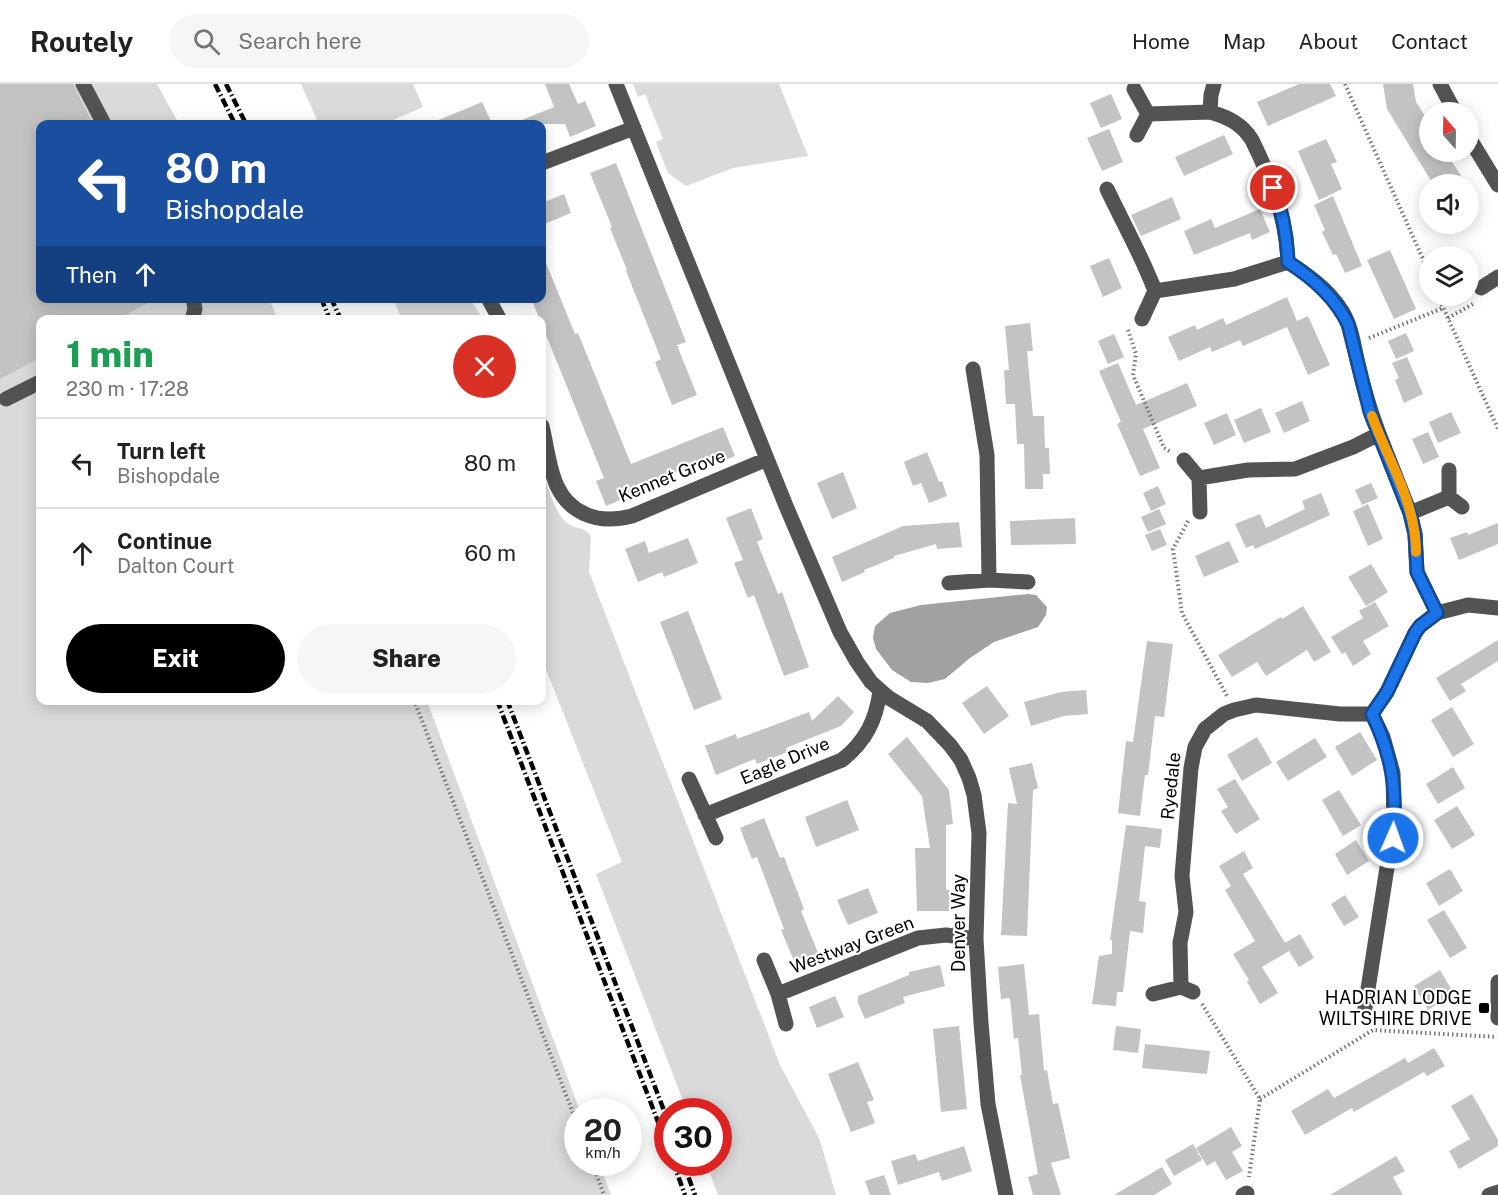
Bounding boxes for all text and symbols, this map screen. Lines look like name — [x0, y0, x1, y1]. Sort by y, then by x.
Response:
search box — [169, 14, 589, 68]
text: Routely — [30, 25, 133, 58]
icon: search — [190, 25, 223, 58]
text: Search here — [238, 28, 362, 54]
text: Home — [1132, 29, 1190, 54]
text: Map — [1223, 29, 1266, 54]
text: About — [1299, 29, 1358, 54]
text: Contact — [1391, 29, 1468, 54]
north arrow — [1419, 102, 1479, 162]
map controls — [1419, 102, 1479, 306]
text: 80 m — [165, 143, 267, 192]
icon: left — [66, 144, 144, 222]
pin — [1247, 162, 1298, 213]
icon: arrive — [1256, 171, 1289, 204]
button: sound — [1419, 174, 1479, 234]
text: Bishopdale — [165, 193, 304, 225]
button: layers — [1419, 246, 1479, 306]
icon: ahead — [129, 258, 162, 291]
text: Then — [66, 262, 117, 288]
text: 1 min — [66, 333, 154, 375]
button: close — [453, 335, 516, 398]
text: 230 m · 17:28 — [66, 377, 189, 401]
text: Turn left — [117, 438, 206, 464]
street label: Kennet Grove — [615, 445, 728, 506]
icon: left — [66, 447, 99, 480]
text: 80 m — [464, 450, 516, 476]
text: Bishopdale — [117, 464, 220, 488]
text: Continue — [117, 528, 212, 554]
icon: ahead — [66, 537, 99, 570]
text: 60 m — [465, 540, 516, 566]
text: Dalton Court — [117, 554, 235, 578]
button: Exit — [66, 624, 285, 693]
button: Share — [297, 624, 516, 693]
street label: Eagle Drive — [737, 732, 833, 789]
street label: Ryedale — [1157, 751, 1184, 821]
position arrow — [1361, 806, 1425, 870]
street label: Denver Way — [948, 873, 969, 972]
street label: Westway Green — [787, 911, 917, 978]
place label: HADRIAN LODGE WILTSHIRE DRIVE — [1319, 987, 1472, 1029]
marker: HADRIAN LODGE WILTSHIRE DRIVE — [1477, 1001, 1491, 1015]
speed limit sign: 30 — [654, 1098, 732, 1176]
text: 20 — [584, 1112, 622, 1148]
text: km/h — [585, 1144, 621, 1161]

